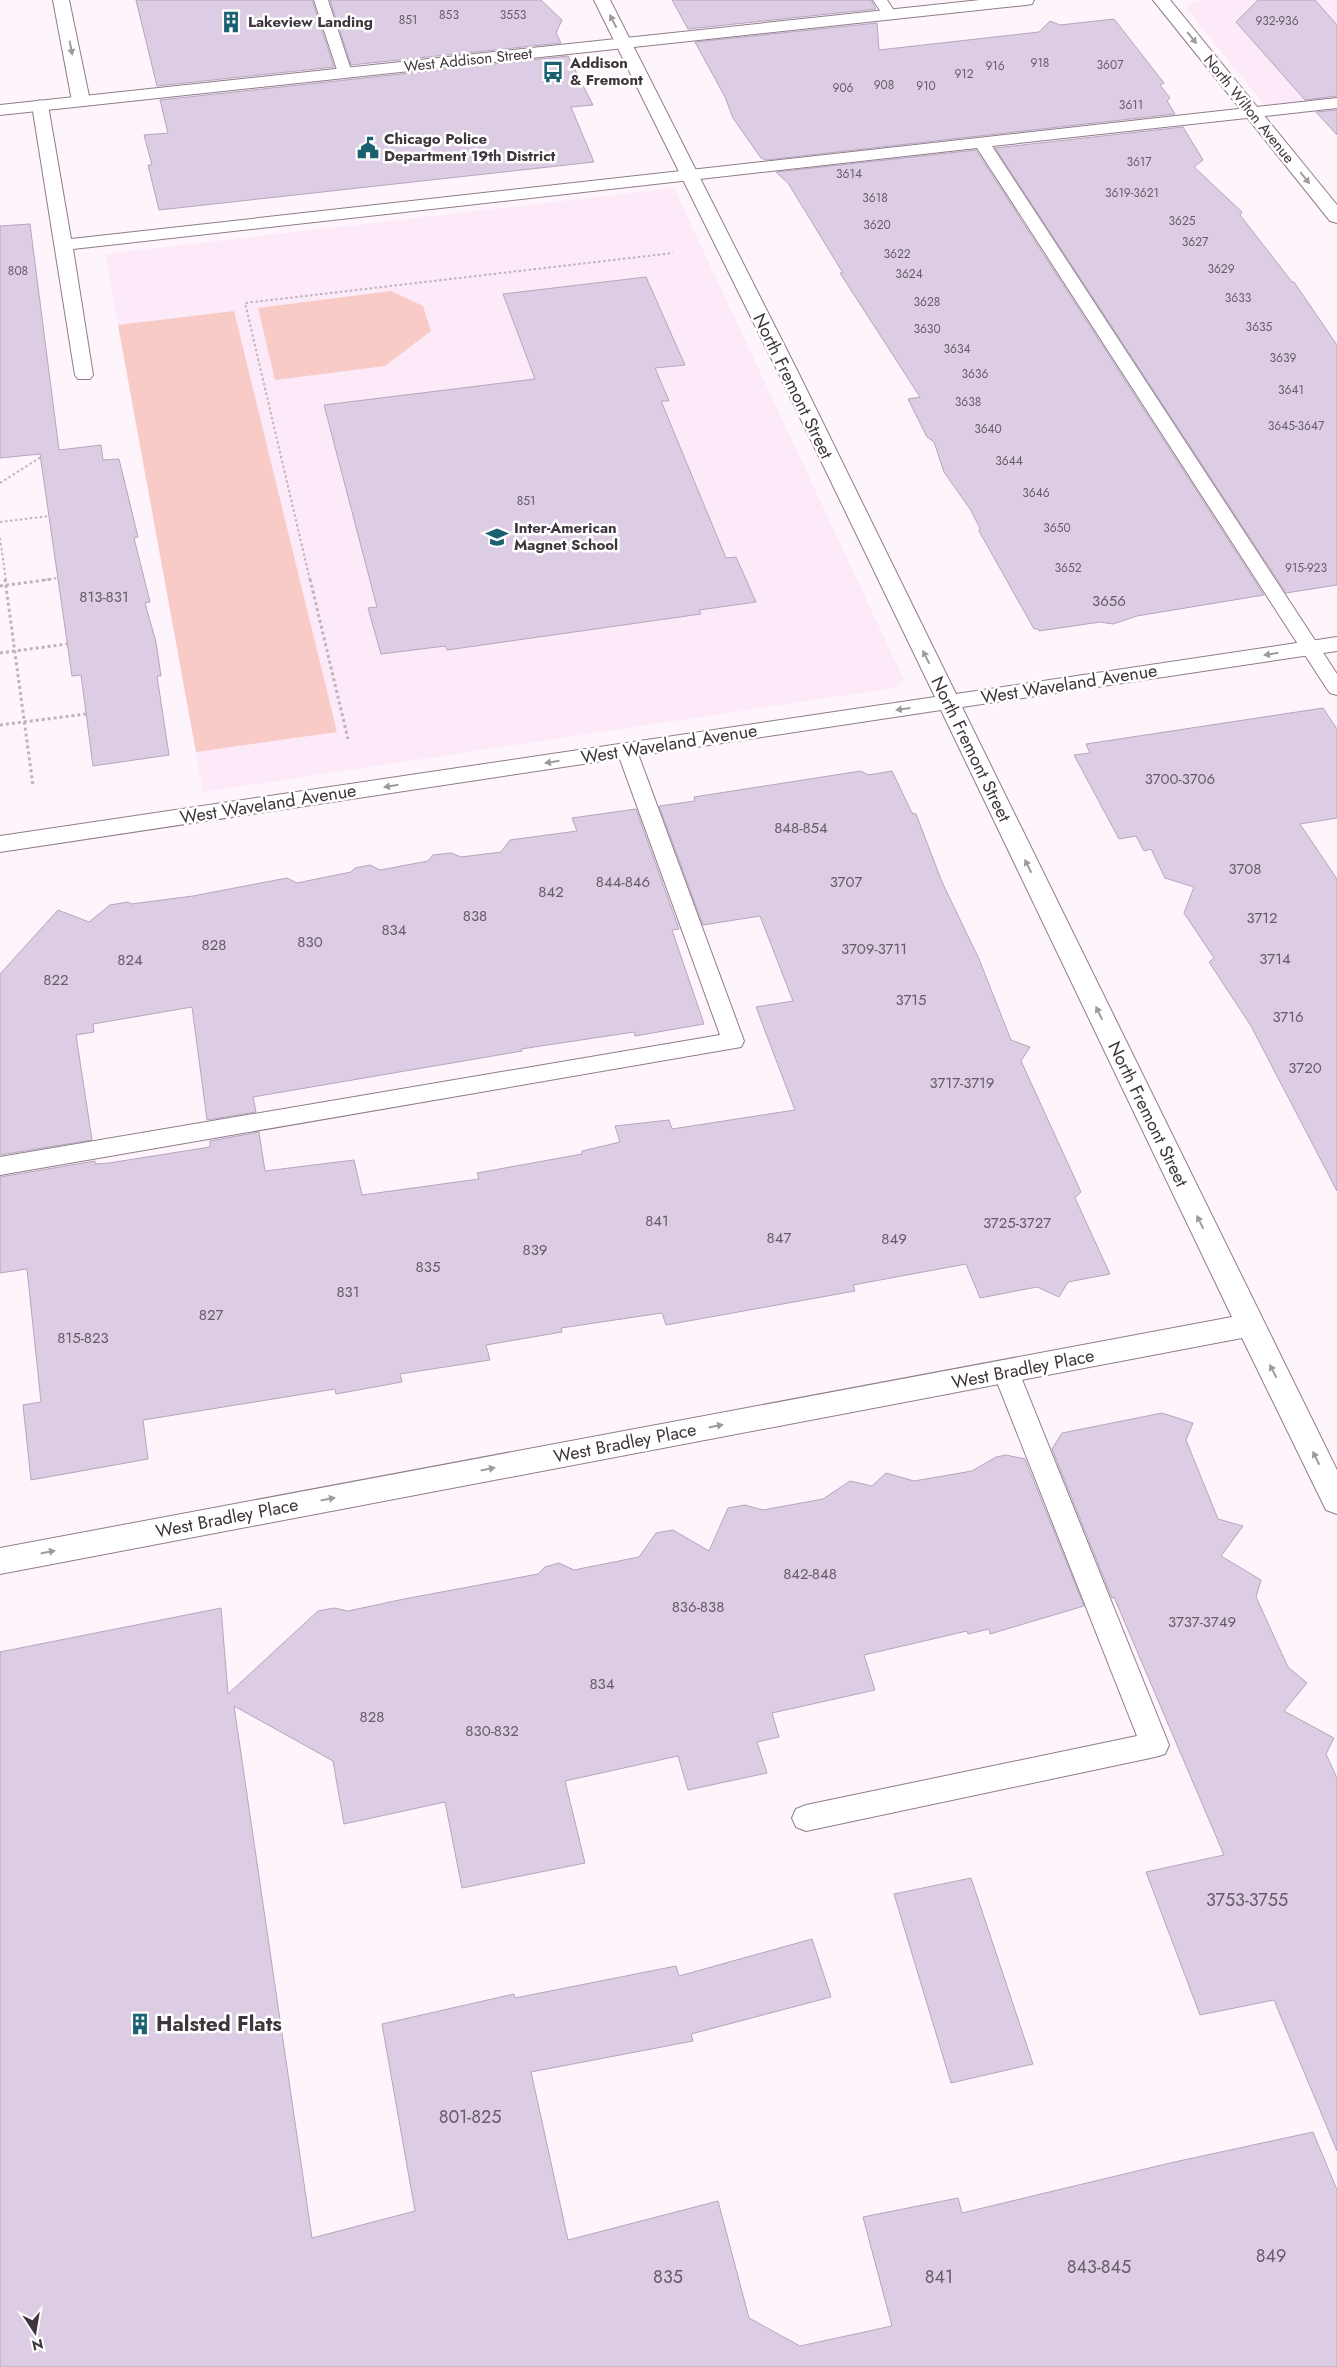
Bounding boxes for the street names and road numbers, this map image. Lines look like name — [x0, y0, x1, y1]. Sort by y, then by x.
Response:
street label: West Addison Street — [403, 42, 534, 78]
street label: North Wilton Avenue — [1198, 50, 1300, 168]
street label: North Fremont Street — [746, 309, 840, 464]
street label: West Waveland Avenue — [979, 657, 1159, 711]
street label: North Fremont Street — [924, 672, 1018, 827]
street label: West Waveland Avenue — [579, 717, 759, 771]
street label: West Waveland Avenue — [178, 777, 358, 831]
street label: North Fremont Street — [1101, 1037, 1195, 1192]
street label: West Bradley Place — [949, 1342, 1097, 1396]
street label: West Bradley Place — [551, 1416, 699, 1470]
street label: West Bradley Place — [153, 1491, 301, 1545]

